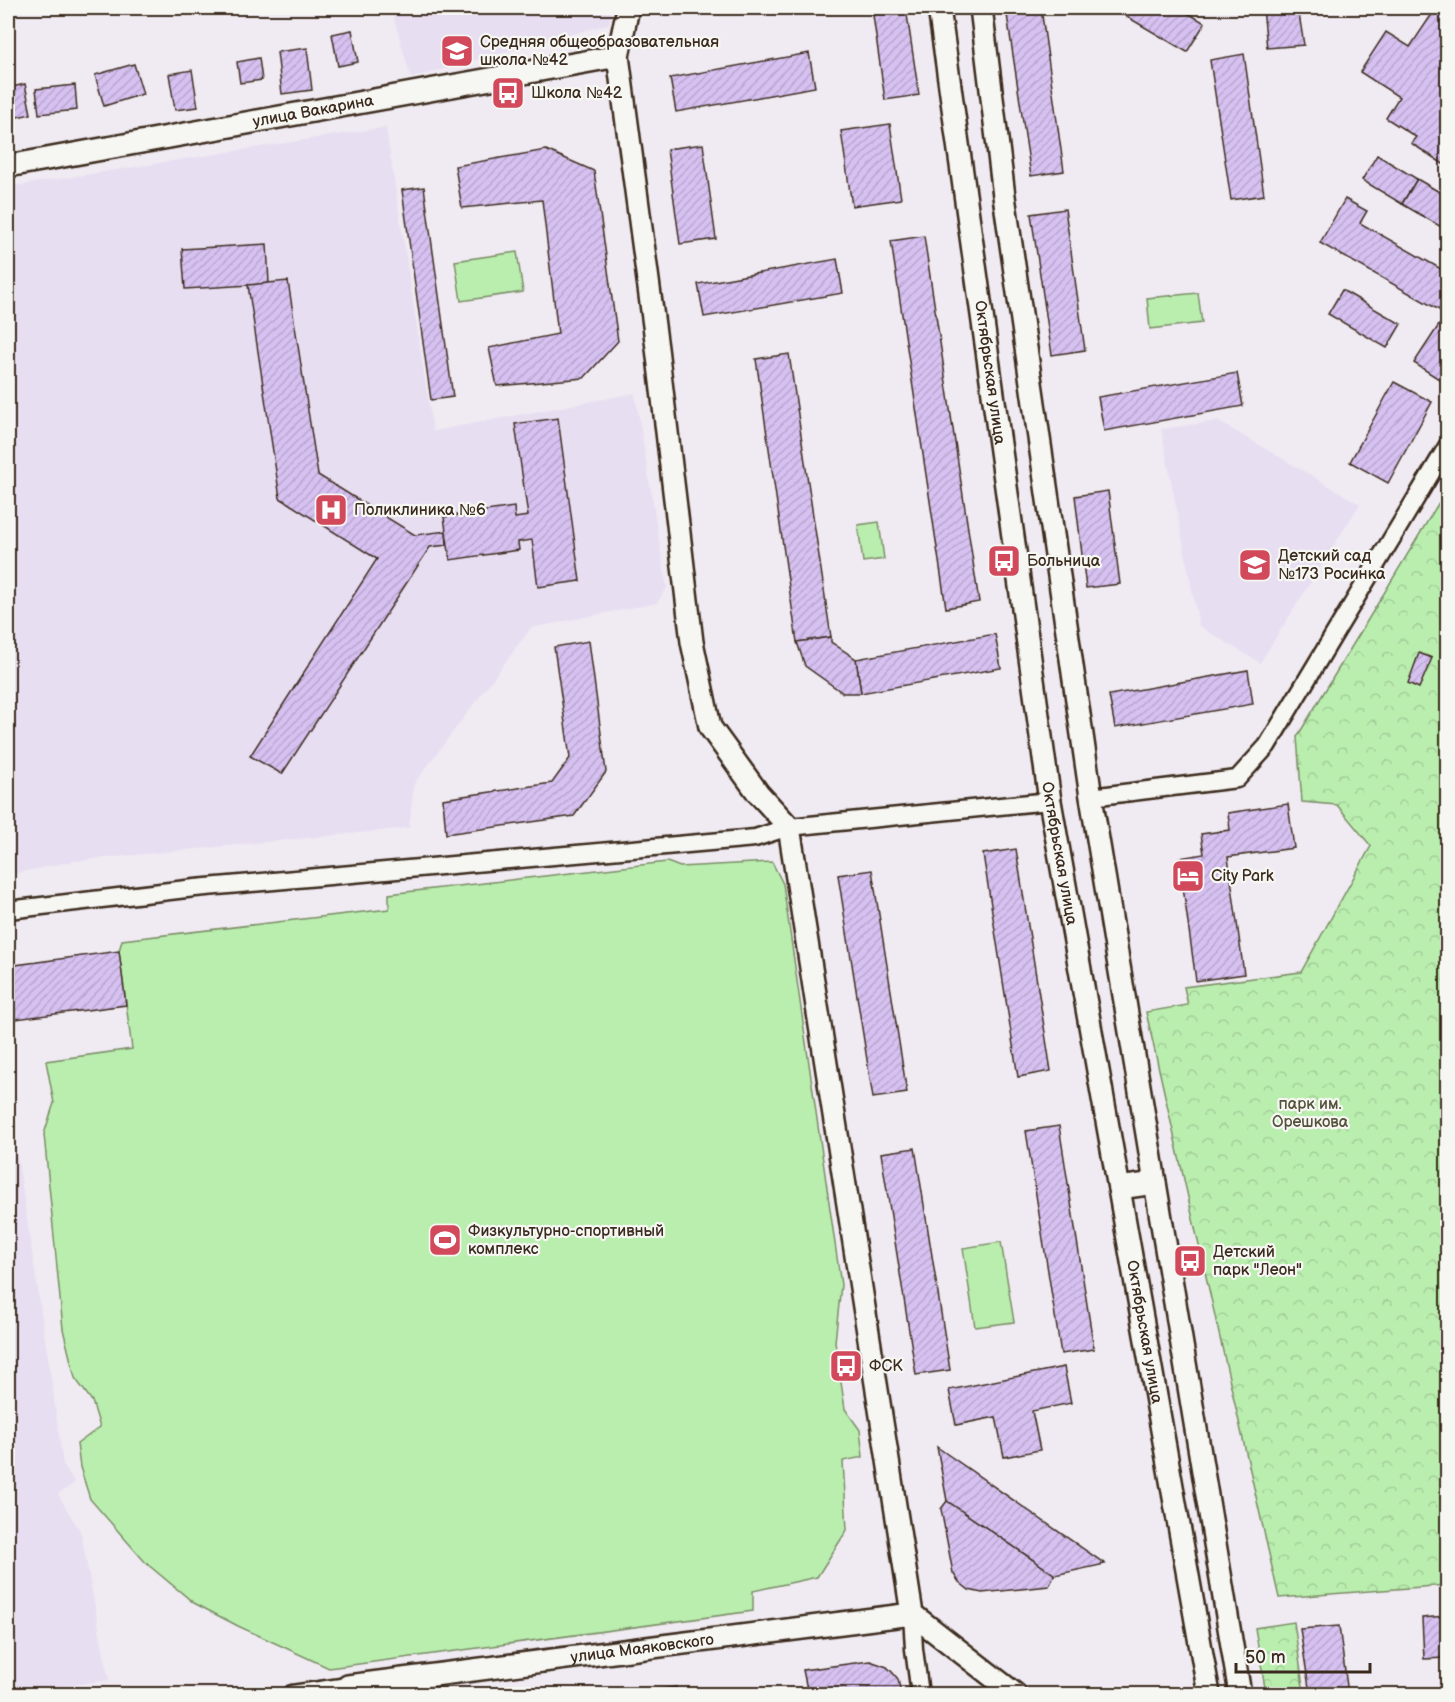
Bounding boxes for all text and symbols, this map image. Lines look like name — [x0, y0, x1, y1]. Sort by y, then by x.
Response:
school or university icon: Средняя общеобразовательная школа №42 — [439, 33, 475, 69]
place label: Средняя общеобразовательная школа №42 — [480, 33, 719, 70]
bus stop icon: Школа №42 — [490, 75, 526, 111]
place label: Школа №42 — [531, 84, 623, 103]
street label: улица Вакарина — [251, 91, 376, 131]
street label: Октябрьская улица — [971, 299, 1010, 446]
hospital icon: Поликлиника №6 — [313, 492, 349, 528]
place label: Поликлиника №6 — [354, 501, 486, 520]
bus stop icon: Больница — [986, 543, 1022, 579]
school or university icon: Детский сад №173 Росинка — [1237, 547, 1273, 583]
place label: Детский сад №173 Росинка — [1278, 547, 1386, 584]
place label: Больница — [1027, 552, 1101, 571]
street label: Октябрьская улица — [1038, 781, 1082, 927]
hotel icon: City Park — [1170, 858, 1206, 894]
place label: City Park — [1211, 867, 1274, 886]
park label: парк им. Орешкова — [1272, 1095, 1349, 1132]
sports icon: Физкультурно-спортивный комплекс — [427, 1222, 463, 1258]
place label: Физкультурно-спортивный комплекс — [468, 1222, 664, 1259]
bus stop icon: Детский парк "Леон" — [1172, 1243, 1208, 1279]
place label: Детский парк "Леон" — [1213, 1243, 1302, 1280]
street label: Октябрьская улица — [1122, 1259, 1167, 1406]
bus stop icon: ФСК — [828, 1348, 864, 1384]
place label: ФСК — [869, 1357, 903, 1376]
street label: улица Маяковского — [570, 1630, 715, 1667]
scale bar — [1236, 1636, 1370, 1674]
text: 50 m — [1245, 1647, 1286, 1668]

